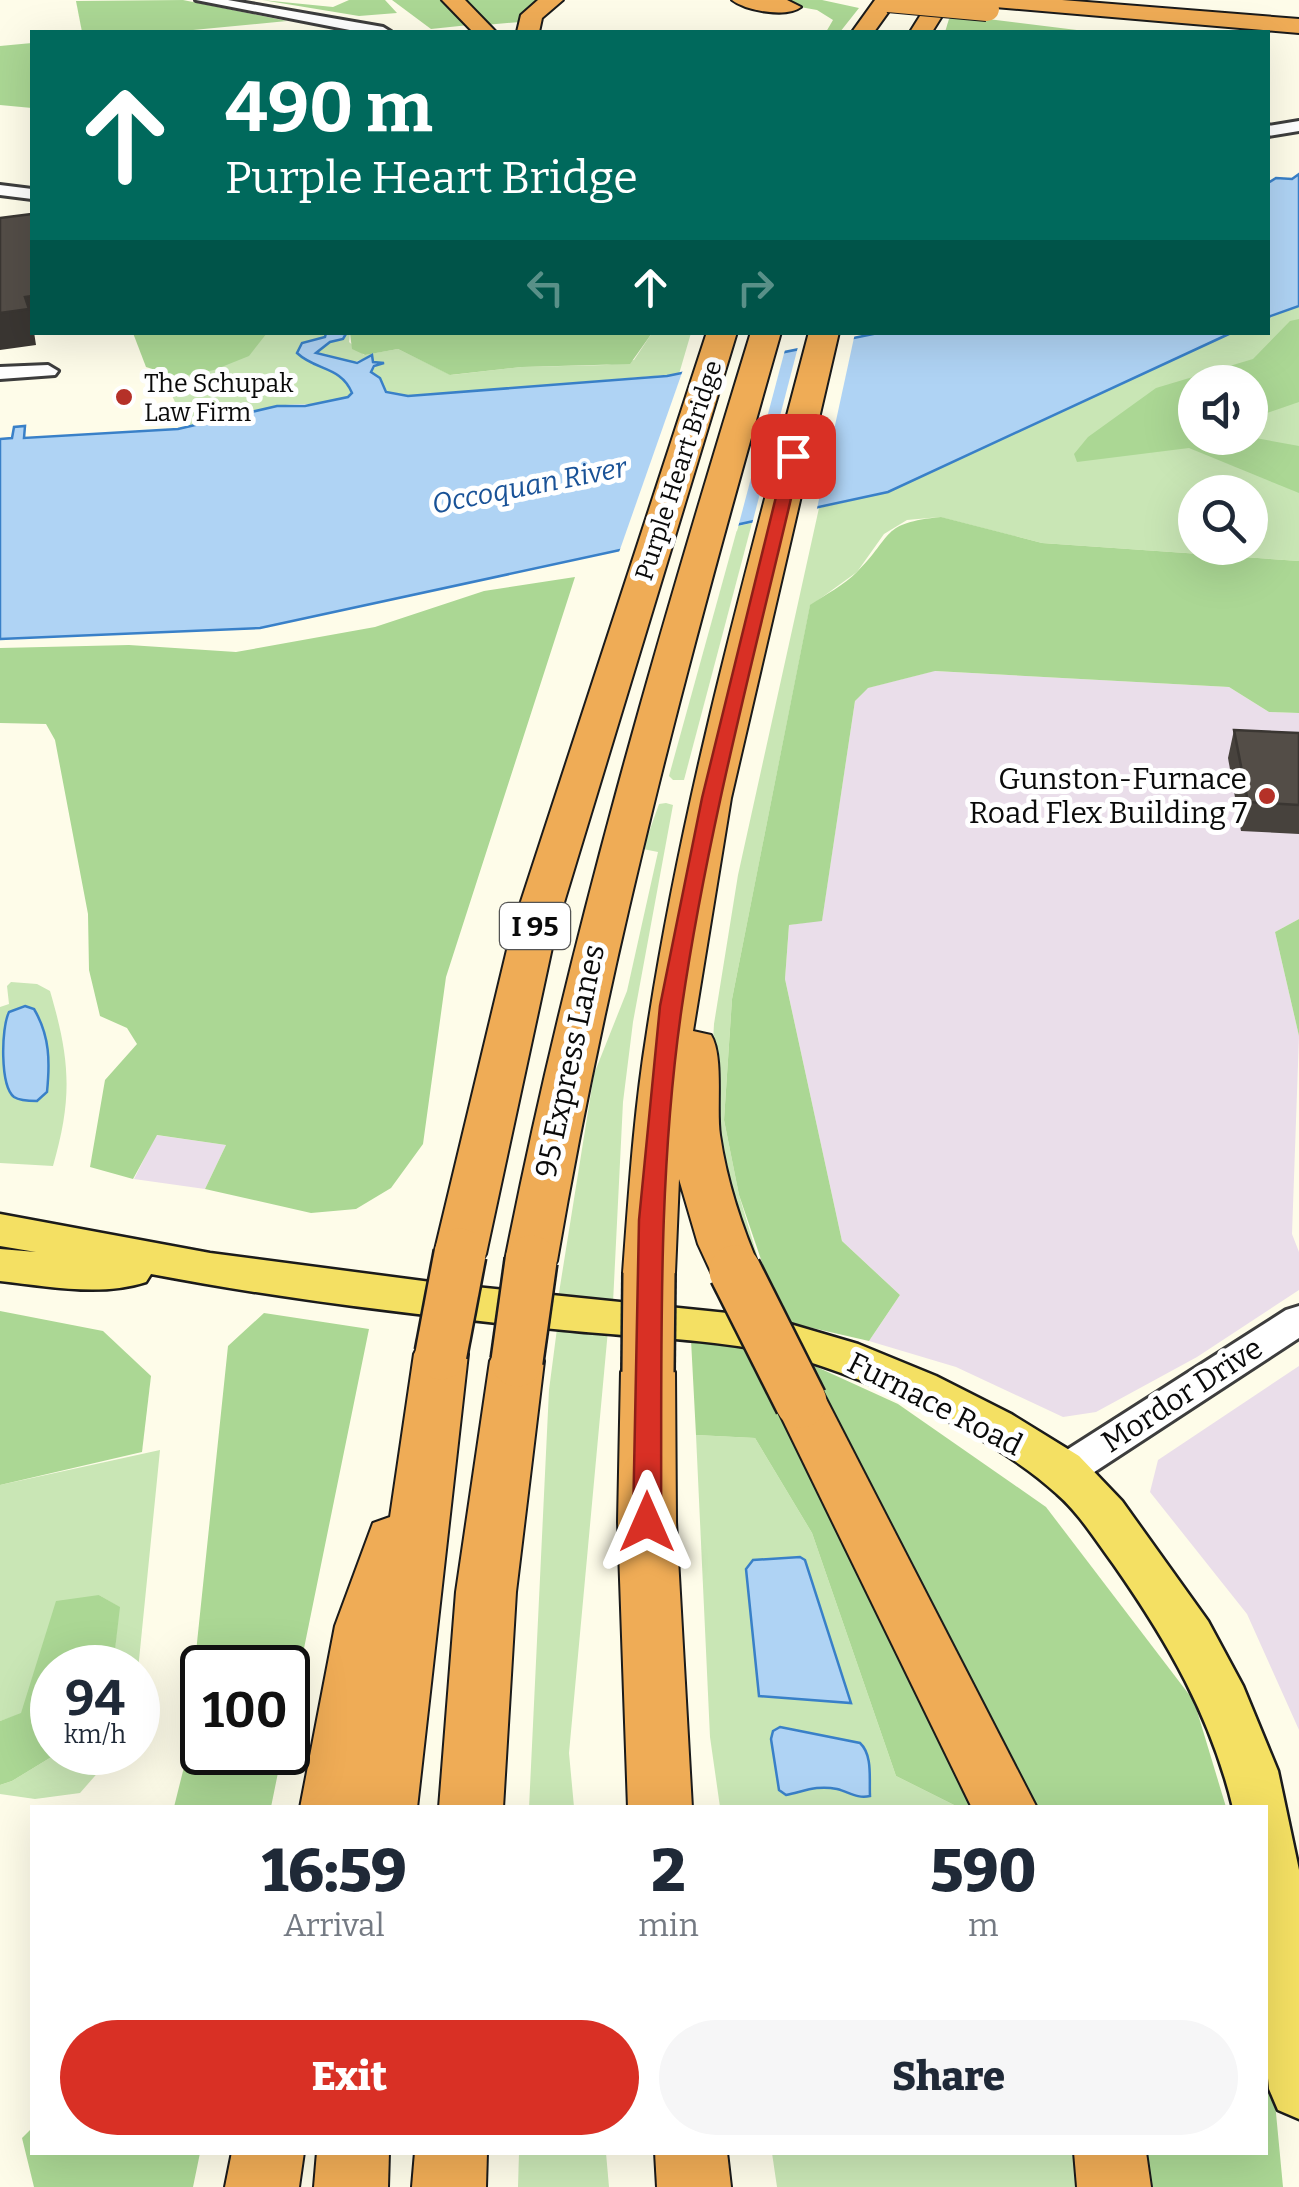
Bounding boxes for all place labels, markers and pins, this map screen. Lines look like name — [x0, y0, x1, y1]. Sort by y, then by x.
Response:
place label: The Schupak Law Firm — [144, 369, 294, 428]
marker: The Schupak Law Firm — [113, 386, 135, 408]
pin — [751, 414, 836, 499]
place label: Gunston-Furnace Road Flex Building 7 — [969, 761, 1247, 831]
marker: Gunston-Furnace Road Flex Building 7 — [1256, 785, 1278, 807]

